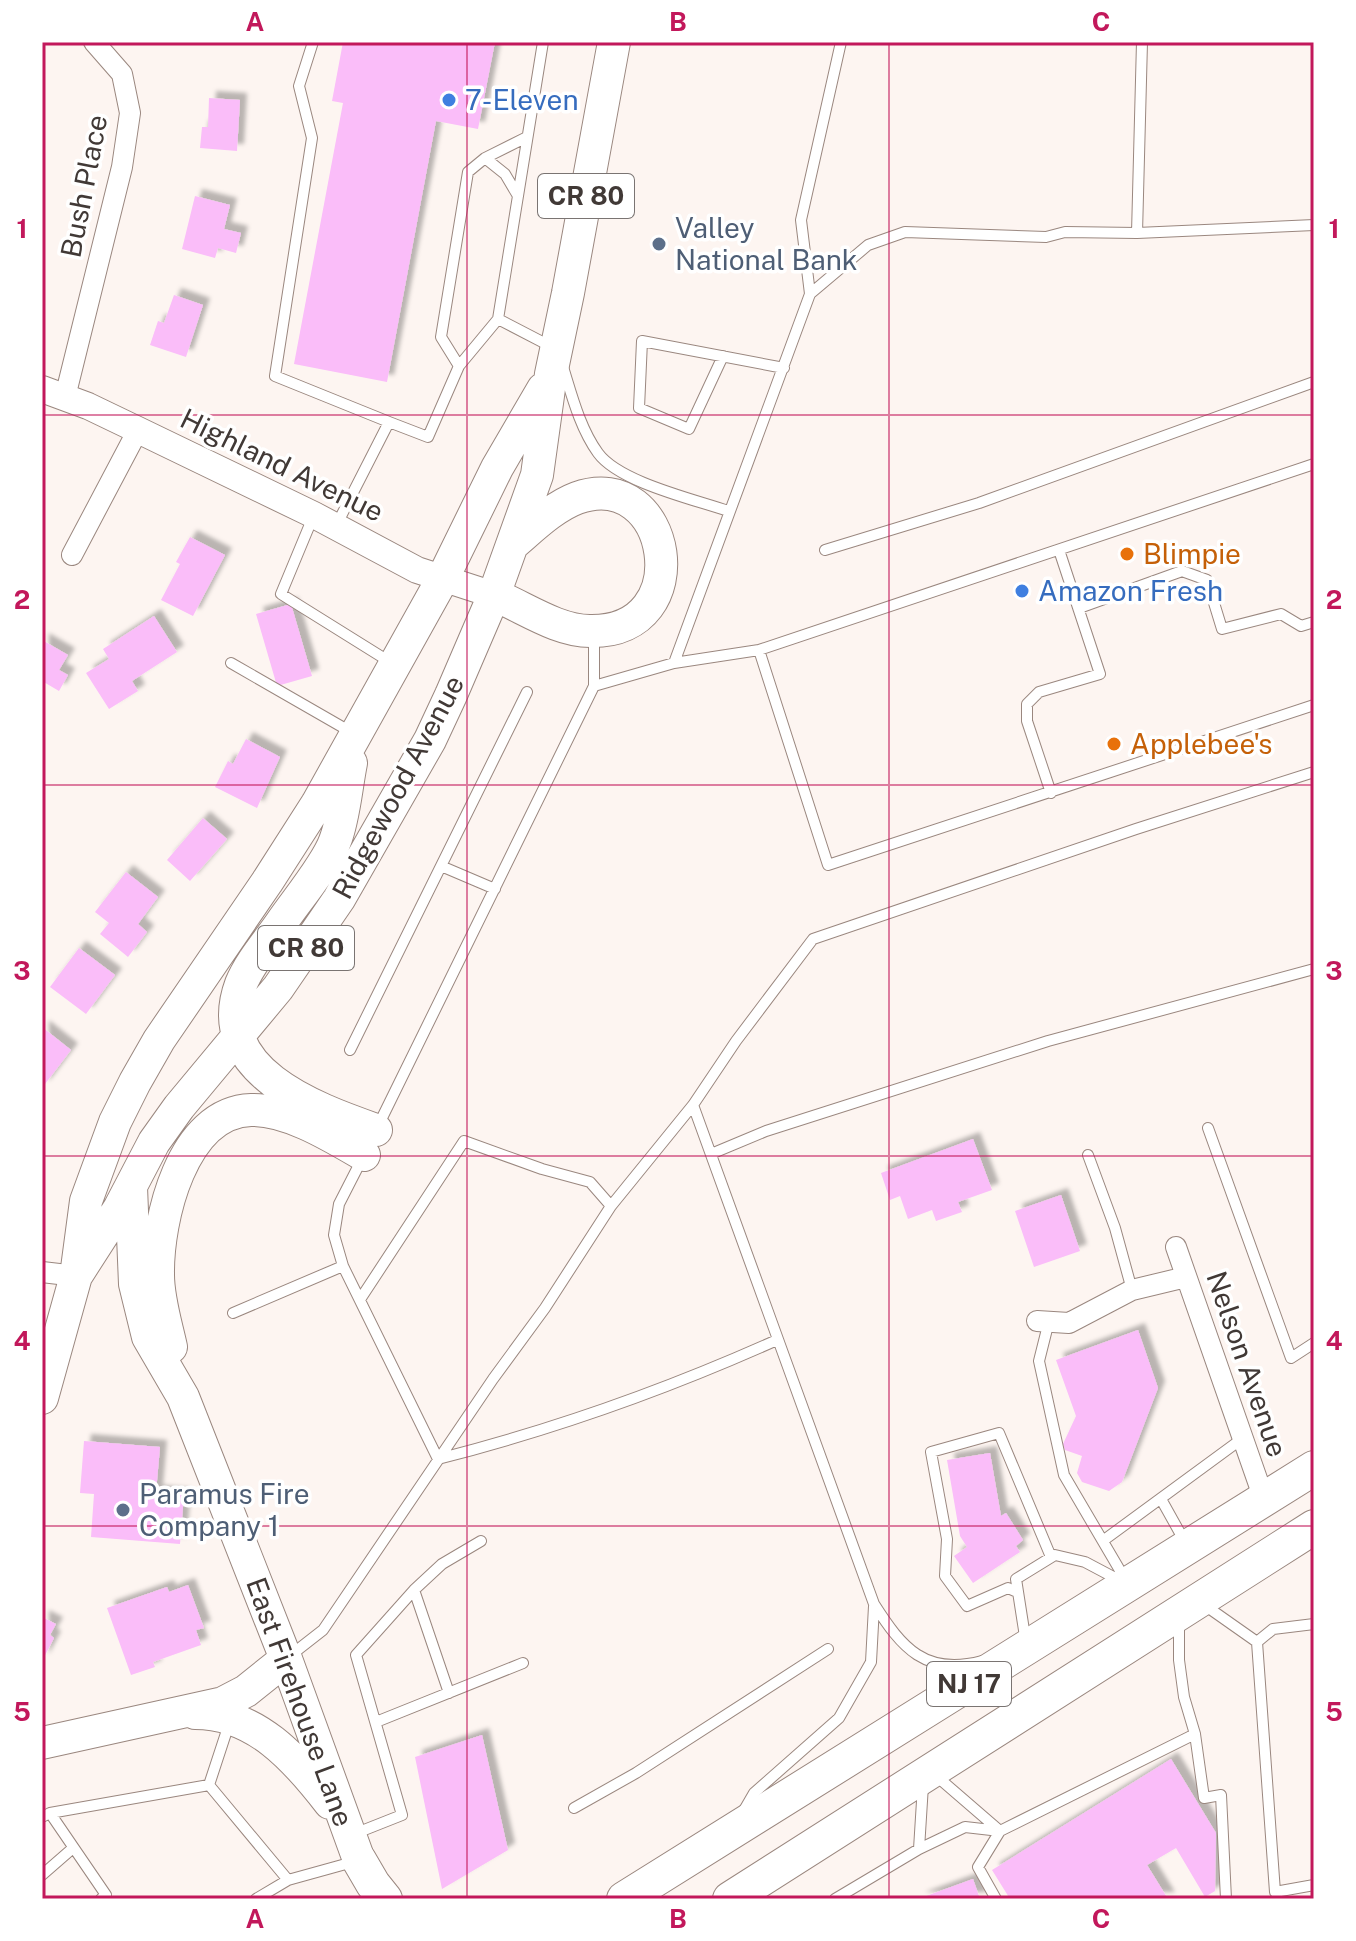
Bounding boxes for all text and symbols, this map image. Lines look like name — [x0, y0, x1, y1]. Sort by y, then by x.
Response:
text: A — [246, 6, 265, 37]
text: B — [669, 6, 687, 37]
text: C — [1092, 6, 1110, 37]
place label: 7-Eleven — [465, 83, 579, 116]
marker: 7-Eleven — [440, 91, 458, 109]
street label: Bush Place — [53, 112, 114, 260]
road number: CR 80 — [538, 174, 634, 218]
place label: Valley National Bank — [675, 211, 858, 276]
text: 1 — [16, 213, 28, 244]
text: 1 — [1328, 213, 1340, 244]
marker: Valley National Bank — [650, 235, 668, 253]
street label: Highland Avenue — [175, 401, 389, 528]
place label: Blimpie — [1143, 537, 1241, 570]
marker: Blimpie — [1118, 545, 1136, 563]
place label: Amazon Fresh — [1038, 574, 1223, 607]
marker: Amazon Fresh — [1013, 582, 1031, 600]
text: 2 — [14, 584, 30, 615]
text: 2 — [1326, 584, 1342, 615]
street label: Ridgewood Avenue — [325, 670, 470, 904]
place label: Applebee's — [1130, 727, 1272, 760]
marker: Applebee's — [1105, 735, 1123, 753]
road number: CR 80 — [258, 926, 354, 970]
text: 3 — [13, 955, 31, 986]
text: 3 — [1325, 955, 1343, 986]
street label: Nelson Avenue — [1200, 1267, 1295, 1461]
text: 4 — [13, 1325, 31, 1356]
text: 4 — [1325, 1325, 1343, 1356]
place label: Paramus Fire Company 1 — [139, 1477, 310, 1542]
marker: Paramus Fire Company 1 — [114, 1501, 132, 1519]
street label: East Firehouse Lane — [240, 1573, 361, 1831]
road number: NJ 17 — [927, 1662, 1011, 1706]
text: 5 — [13, 1696, 31, 1727]
text: 5 — [1325, 1696, 1343, 1727]
text: A — [246, 1903, 265, 1934]
text: B — [669, 1903, 687, 1934]
text: C — [1092, 1903, 1110, 1934]

